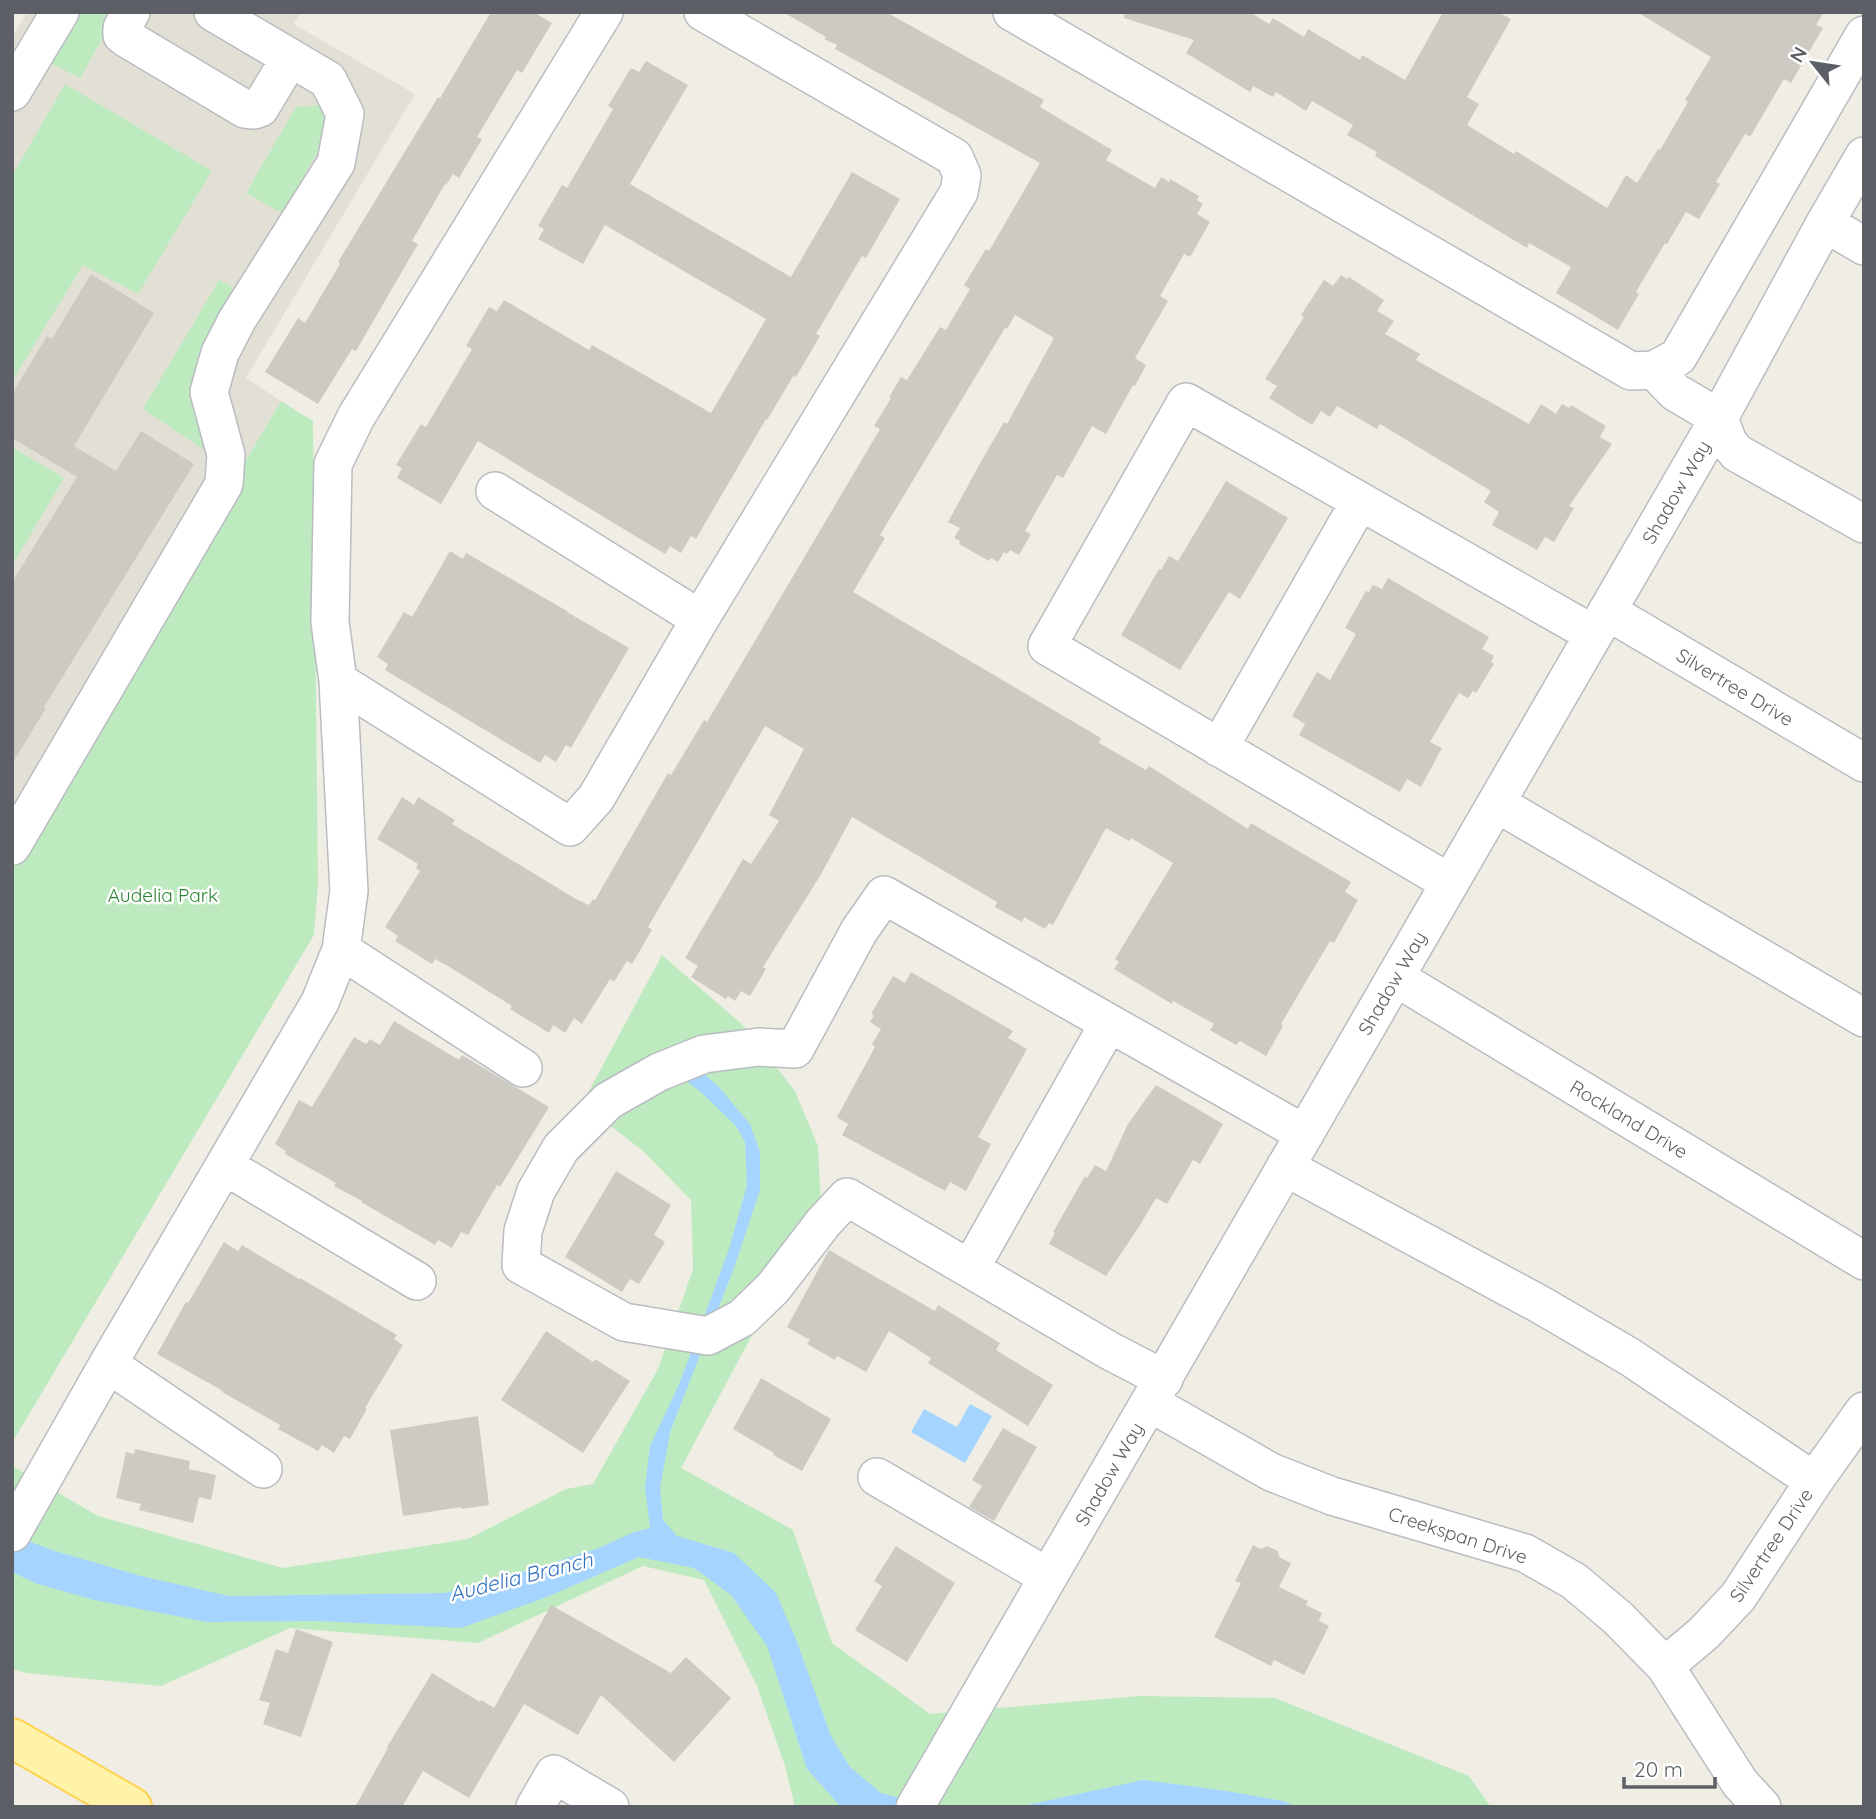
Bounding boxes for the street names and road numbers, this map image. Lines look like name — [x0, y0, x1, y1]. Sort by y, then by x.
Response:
street label: Shadow Way — [1637, 436, 1715, 548]
street label: Silvertree Drive — [1672, 643, 1798, 731]
street label: Shadow Way — [1353, 927, 1431, 1039]
street label: Rockland Drive — [1566, 1074, 1692, 1164]
street label: Shadow Way — [1070, 1418, 1148, 1530]
street label: Silvertree Drive — [1724, 1483, 1818, 1607]
street label: Creekspan Drive — [1385, 1501, 1531, 1569]

